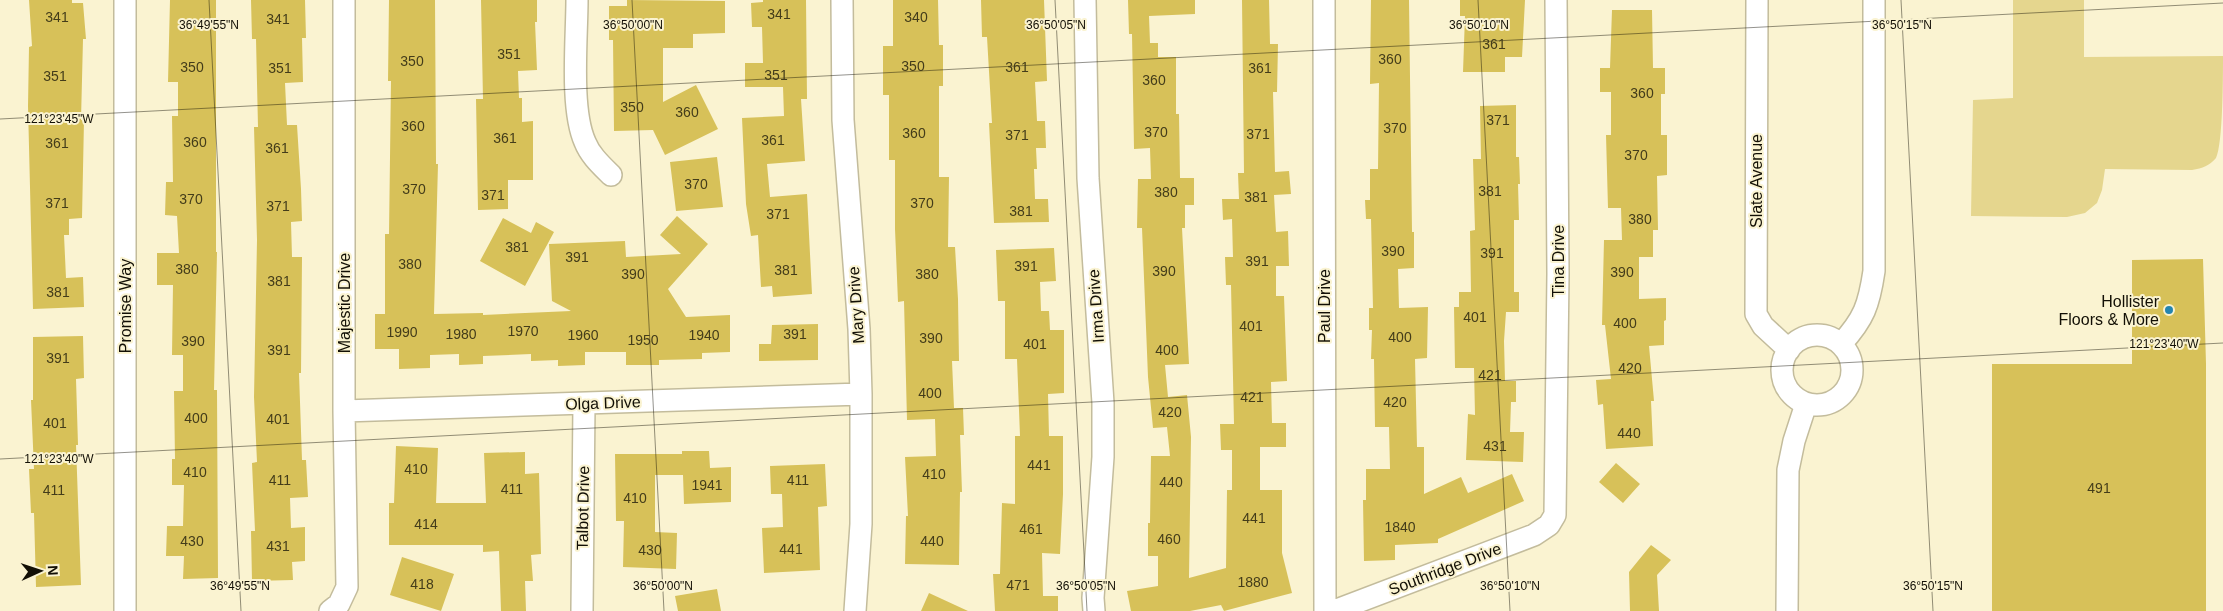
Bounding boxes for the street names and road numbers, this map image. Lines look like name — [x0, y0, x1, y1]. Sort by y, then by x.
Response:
street label: Slate Avenue — [1748, 134, 1765, 228]
street label: Tina Drive — [1550, 225, 1567, 297]
street label: Majestic Drive — [336, 253, 353, 353]
street label: Promise Way — [117, 259, 134, 353]
street label: Mary Drive — [845, 266, 867, 344]
street label: Irma Drive — [1085, 269, 1107, 343]
street label: Paul Drive — [1316, 269, 1333, 343]
street label: Olga Drive — [565, 393, 641, 413]
street label: Talbot Drive — [574, 466, 592, 550]
street label: Southridge Drive — [1386, 540, 1504, 598]

